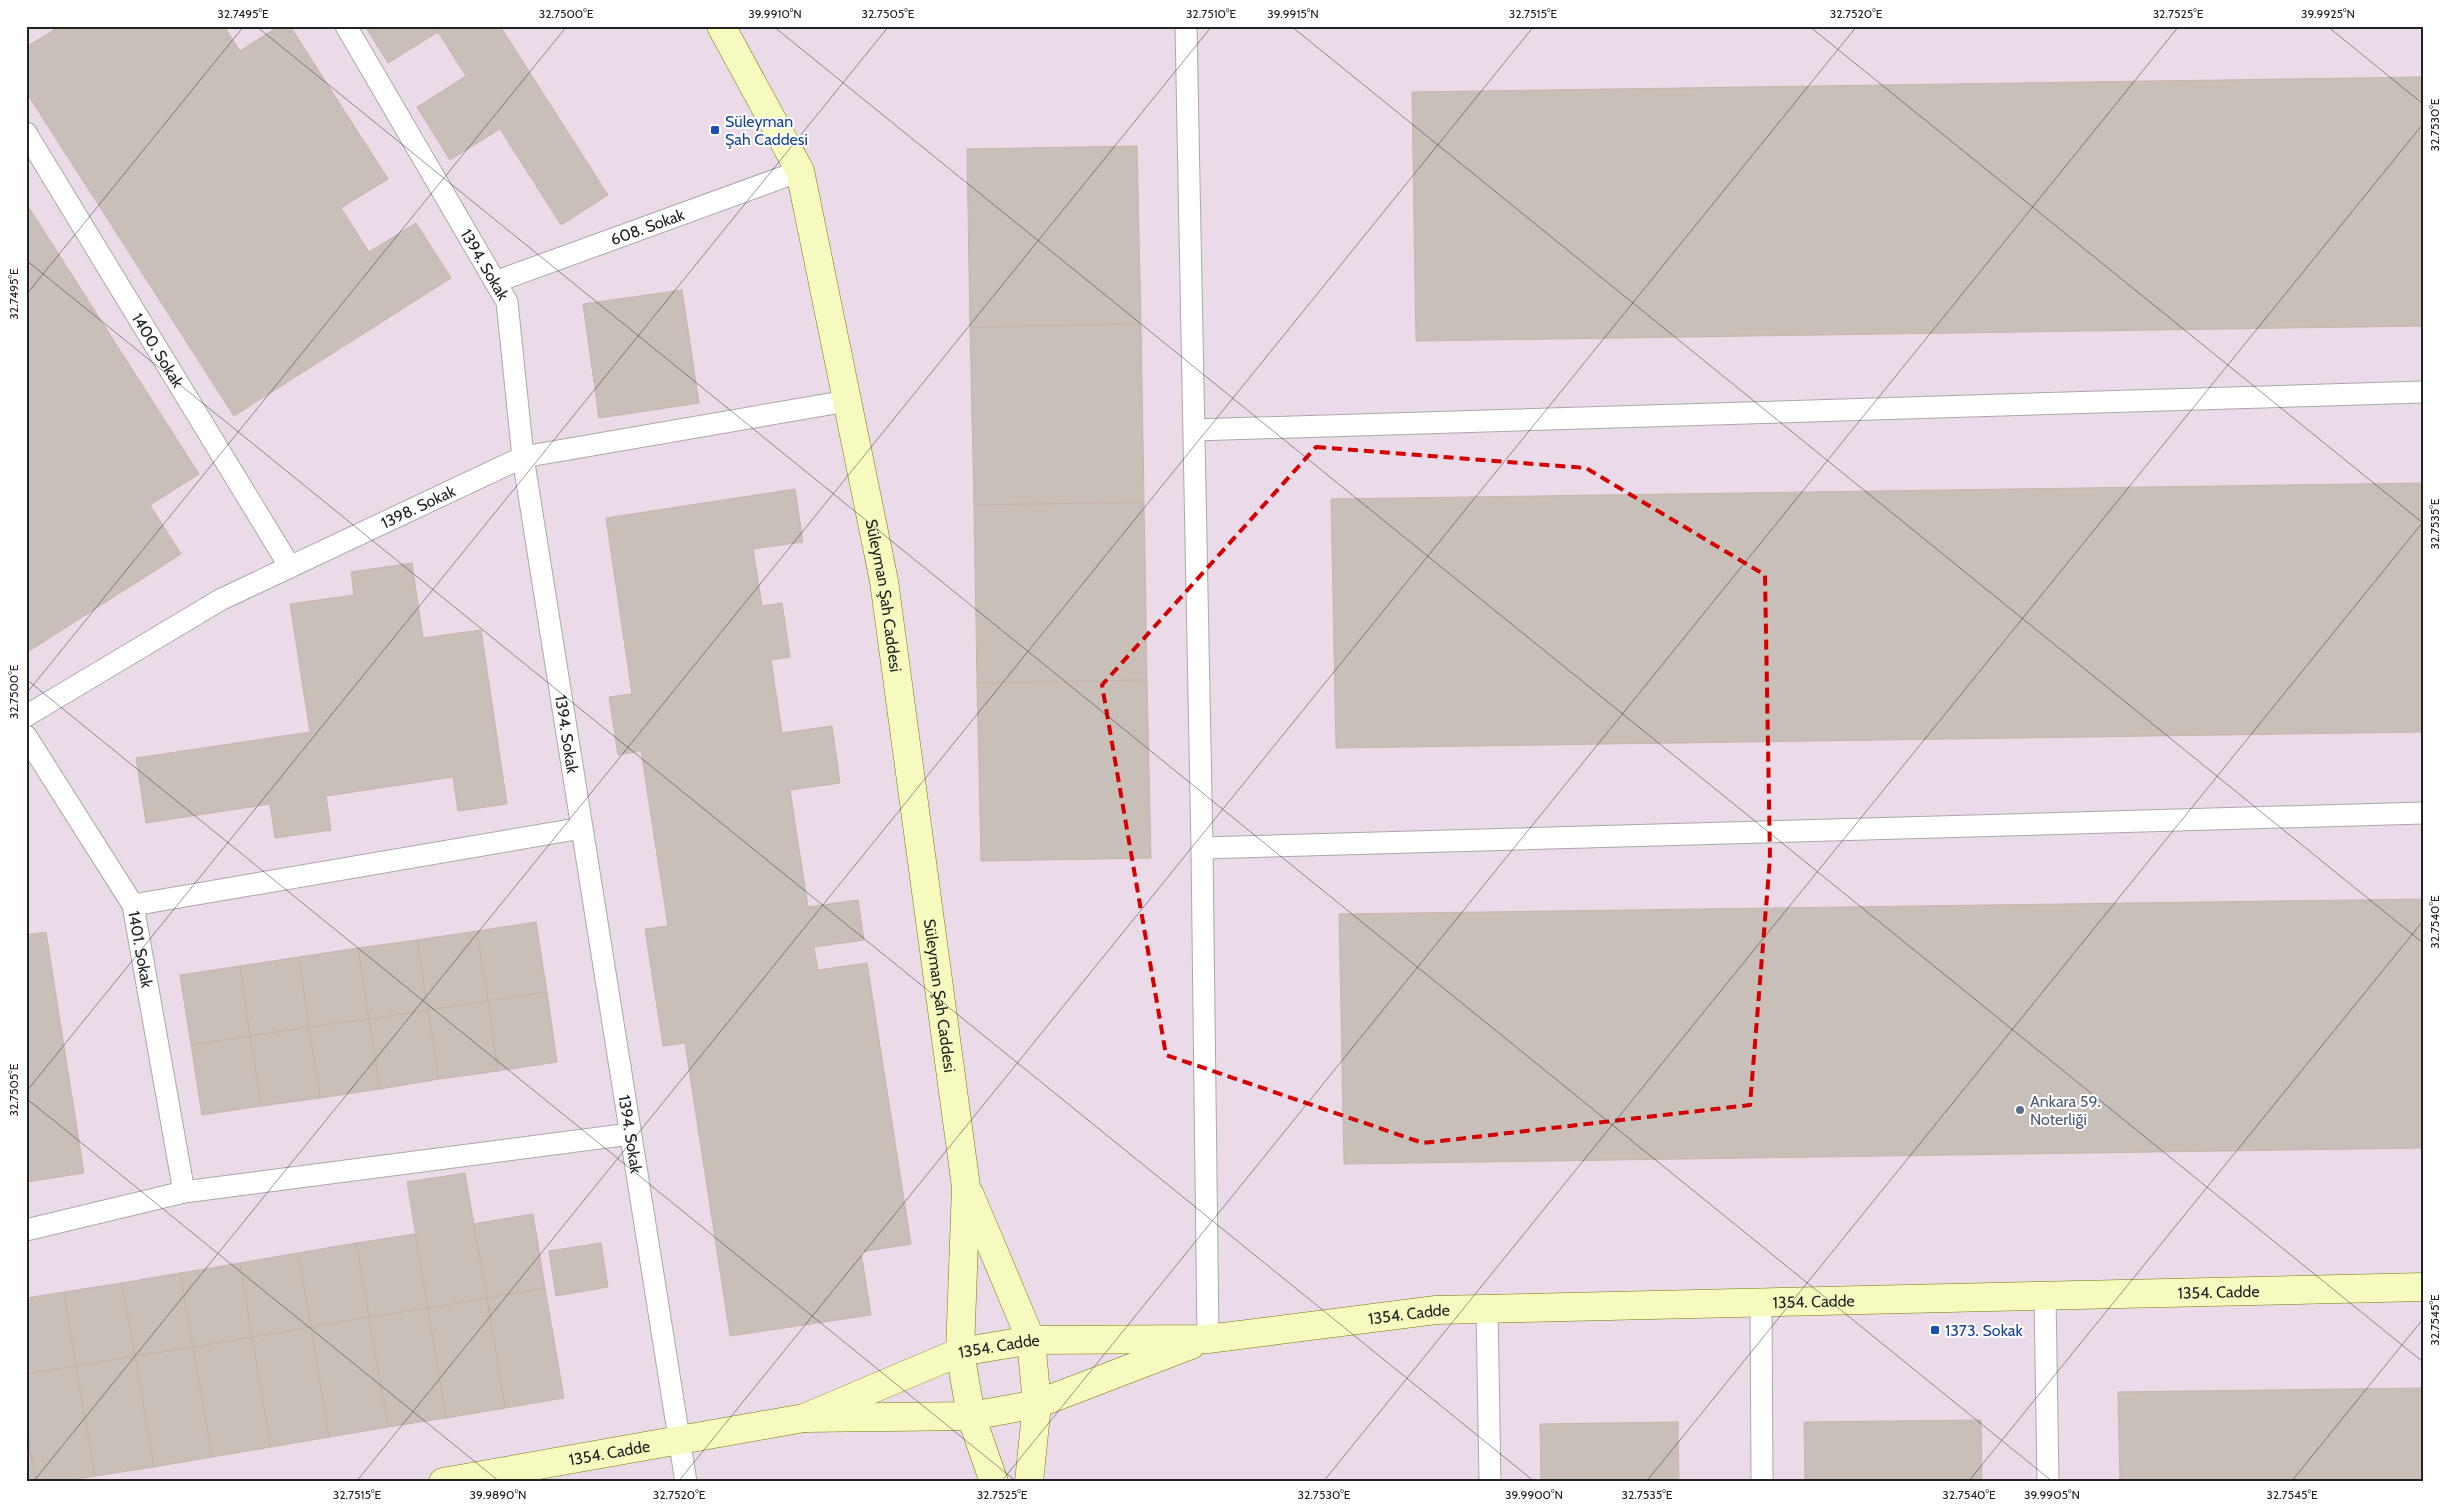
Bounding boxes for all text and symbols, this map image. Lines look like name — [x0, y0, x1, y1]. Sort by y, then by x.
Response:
text: 32.7495°E — [217, 6, 269, 21]
text: 32.7500°E — [539, 6, 594, 21]
text: 39.9910°N — [748, 6, 802, 21]
text: 32.7505°E — [862, 6, 915, 21]
text: 32.7510°E — [1186, 6, 1236, 21]
text: 39.9915°N — [1267, 6, 1319, 21]
text: 32.7515°E — [1509, 6, 1558, 21]
text: 32.7520°E — [1830, 6, 1883, 21]
text: 32.7525°E — [2153, 6, 2204, 21]
text: 39.9925°N — [2301, 6, 2355, 21]
text: 32.7530°E — [2427, 98, 2442, 151]
place label: Süleyman Şah Caddesi — [725, 112, 808, 149]
marker: Süleyman Şah Caddesi — [709, 124, 721, 136]
street label: 608. Sokak — [608, 204, 687, 249]
street label: 1394. Sokak — [457, 225, 514, 304]
text: 32.7495°E — [6, 268, 21, 320]
street label: 1400. Sokak — [128, 309, 188, 391]
street label: 1398. Sokak — [378, 481, 459, 532]
text: 32.7535°E — [2427, 498, 2442, 549]
street label: Süleyman Şah Caddesi — [862, 517, 906, 673]
text: 32.7500°E — [6, 664, 21, 719]
street label: 1394. Sokak — [551, 694, 583, 776]
text: 32.7540°E — [2427, 895, 2442, 949]
street label: 1401. Sokak — [125, 909, 157, 990]
street label: Süleyman Şah Caddesi — [920, 918, 960, 1074]
text: 32.7505°E — [6, 1063, 21, 1116]
place label: Ankara 59. Noterliği — [2030, 1092, 2101, 1129]
street label: 1394. Sokak — [615, 1094, 646, 1175]
marker: Ankara 59. Noterliği — [2014, 1104, 2026, 1116]
street label: 1354. Cadde — [2177, 1281, 2260, 1302]
street label: 1354. Cadde — [1772, 1291, 1855, 1312]
text: 32.7545°E — [2427, 1294, 2442, 1346]
street label: 1354. Cadde — [1367, 1300, 1450, 1328]
place label: 1373. Sokak — [1945, 1321, 2023, 1340]
marker: 1373. Sokak — [1929, 1324, 1941, 1336]
street label: 1354. Cadde — [957, 1330, 1040, 1362]
street label: 1354. Cadde — [567, 1436, 651, 1469]
text: 32.7515°E — [333, 1487, 382, 1502]
text: 39.9890°N — [470, 1487, 526, 1502]
text: 32.7520°E — [653, 1487, 706, 1502]
text: 32.7525°E — [977, 1487, 1028, 1502]
text: 32.7530°E — [1298, 1487, 1351, 1502]
text: 39.9900°N — [1505, 1487, 1563, 1502]
text: 32.7535°E — [1622, 1487, 1673, 1502]
text: 32.7540°E — [1942, 1487, 1996, 1502]
text: 39.9905°N — [2024, 1487, 2080, 1502]
text: 32.7545°E — [2266, 1487, 2318, 1502]

